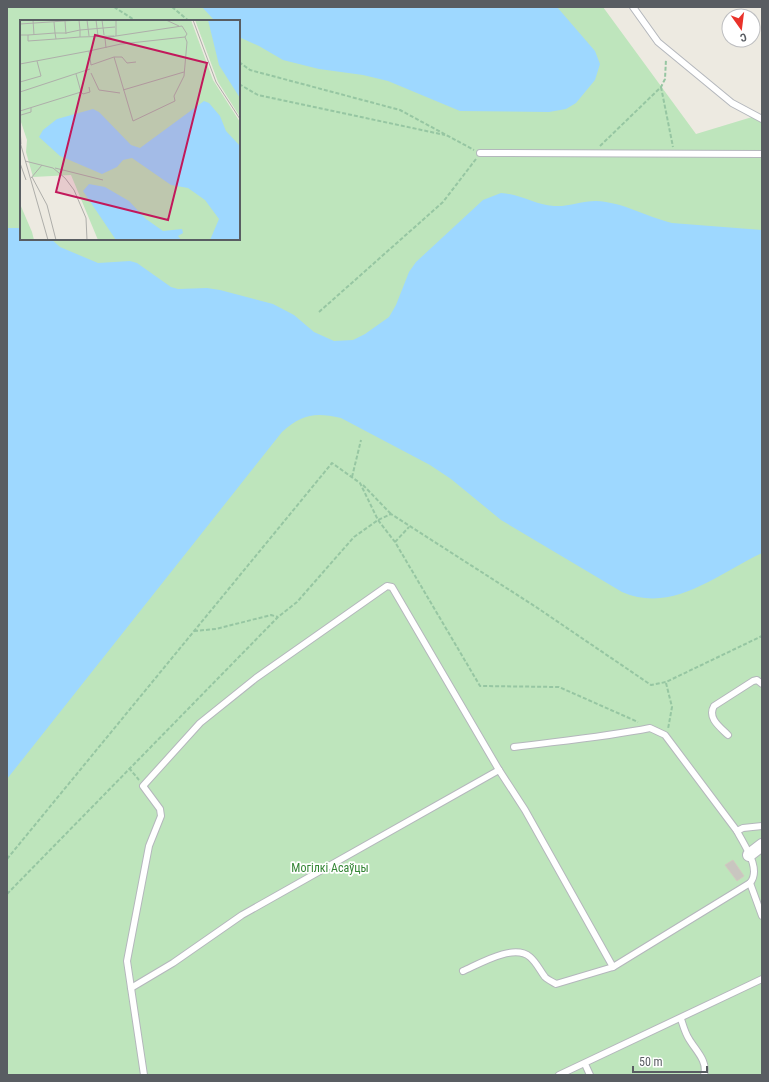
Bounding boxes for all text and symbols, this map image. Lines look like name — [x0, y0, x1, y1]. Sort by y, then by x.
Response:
north arrow — [721, 8, 761, 48]
inset map — [20, 20, 240, 240]
text: С — [739, 30, 748, 44]
park label: Могілкі Асаўцы — [291, 861, 369, 875]
scale bar — [633, 1048, 707, 1074]
text: 50 m — [639, 1055, 663, 1069]

